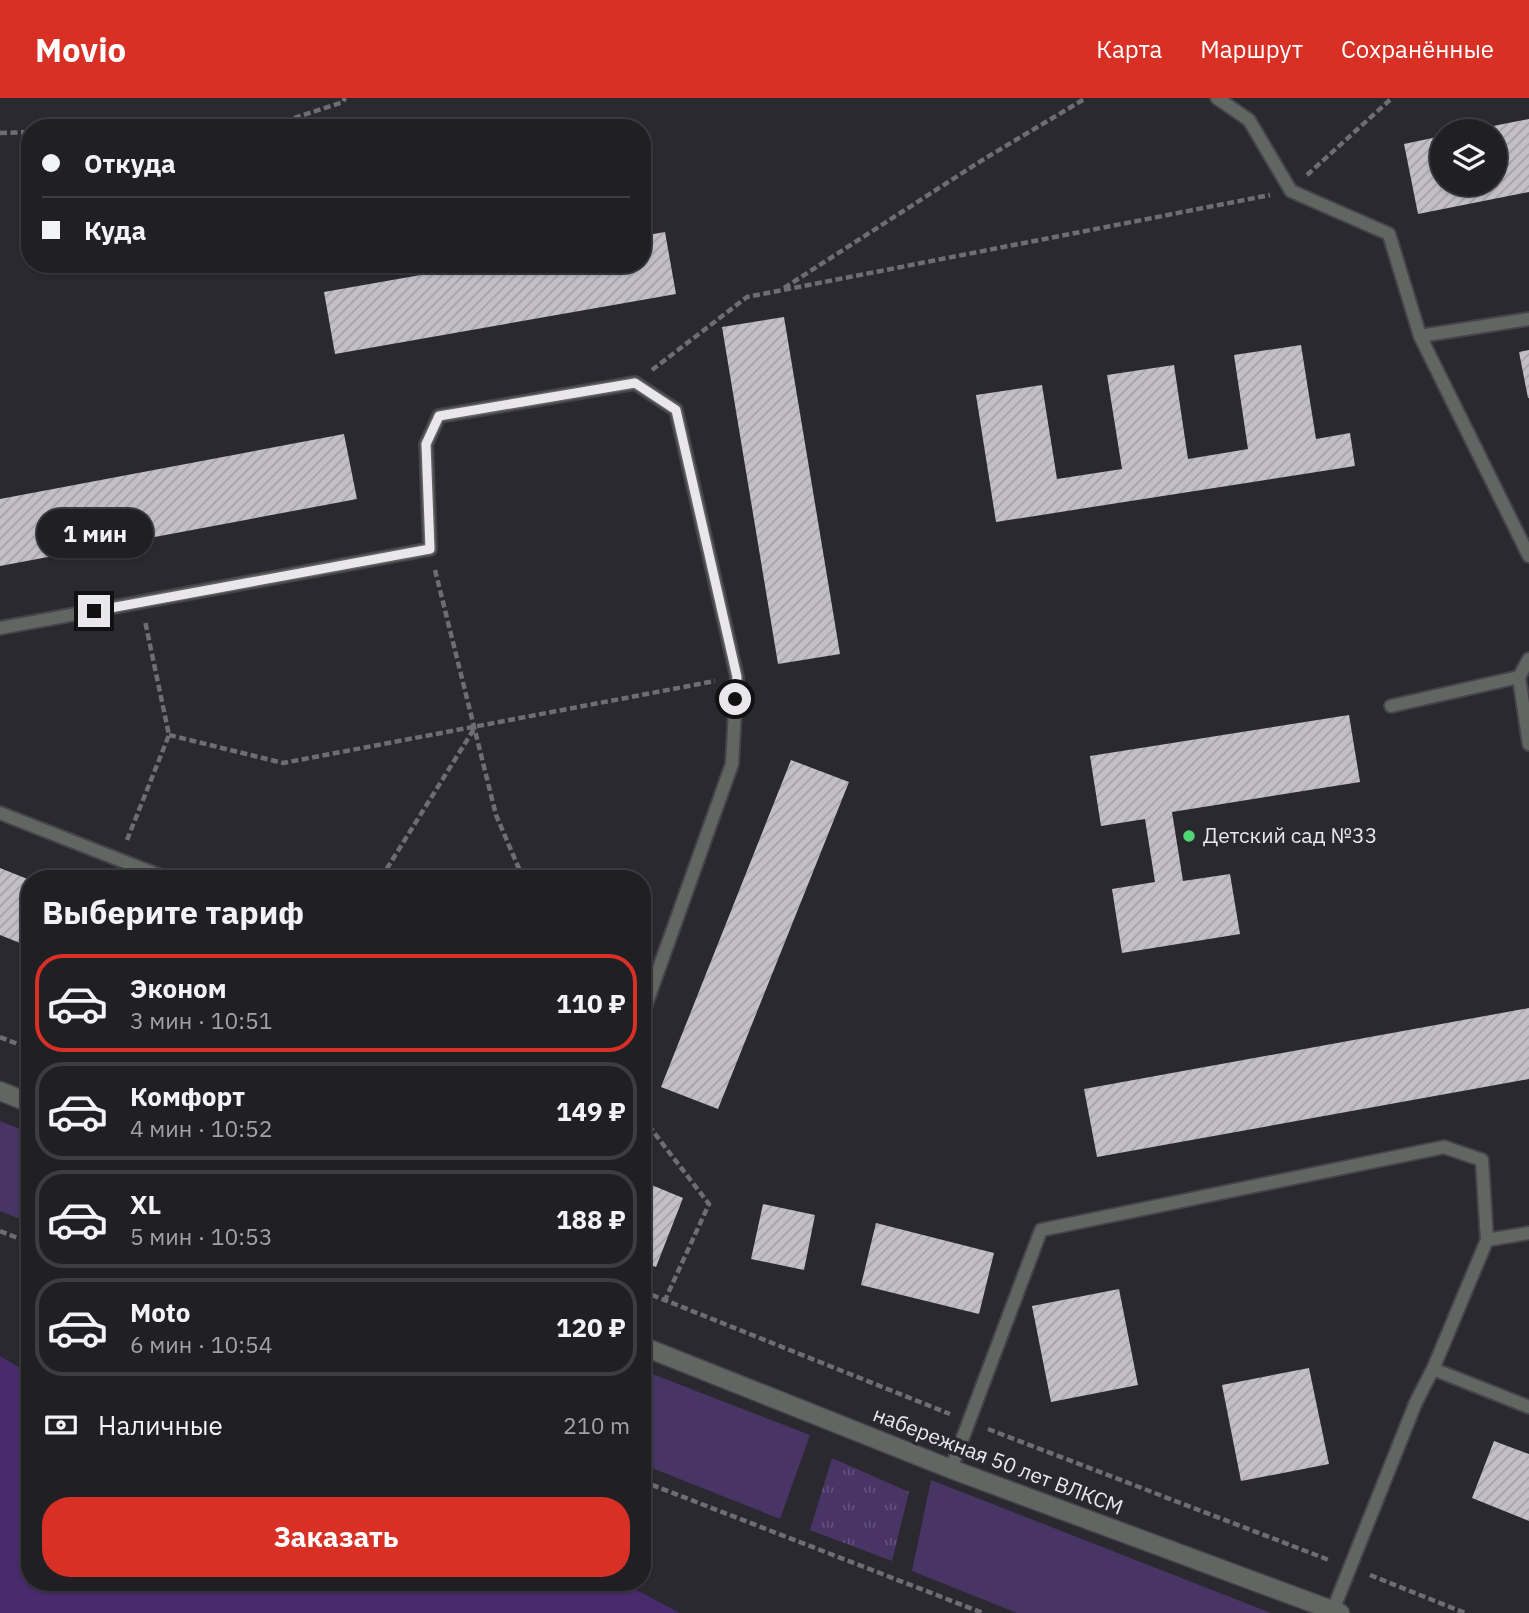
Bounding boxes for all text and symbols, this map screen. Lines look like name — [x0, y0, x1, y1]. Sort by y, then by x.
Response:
text: Movio — [35, 28, 126, 71]
text: Карта — [1096, 33, 1162, 65]
text: Маршрут — [1200, 33, 1303, 65]
text: Сохранённые — [1341, 33, 1494, 65]
map controls — [1430, 119, 1507, 196]
button: layers — [1430, 119, 1507, 196]
text: Откуда — [84, 146, 176, 180]
text: Куда — [84, 213, 146, 247]
callout: 1 мин — [36, 510, 152, 559]
text: 1 мин — [63, 518, 127, 548]
route end — [78, 595, 110, 627]
route start — [719, 683, 751, 715]
place label: Детский сад №33 — [1203, 821, 1377, 849]
marker: Детский сад №33 — [1181, 828, 1197, 844]
text: Выберите тариф — [42, 891, 304, 933]
text: Эконом — [130, 971, 227, 1005]
icon: car — [46, 972, 109, 1035]
text: 110 ₽ — [556, 986, 626, 1020]
text: 3 мин · 10:51 — [130, 1005, 273, 1035]
text: Комфорт — [130, 1079, 245, 1113]
icon: car — [46, 1080, 109, 1143]
text: 149 ₽ — [556, 1094, 626, 1128]
text: 4 мин · 10:52 — [130, 1113, 273, 1143]
text: XL — [130, 1187, 161, 1221]
icon: car — [46, 1188, 109, 1251]
text: 188 ₽ — [556, 1202, 626, 1236]
text: 5 мин · 10:53 — [130, 1221, 273, 1251]
text: Moto — [130, 1295, 190, 1329]
icon: car — [46, 1296, 109, 1359]
text: 120 ₽ — [556, 1310, 626, 1344]
text: 6 мин · 10:54 — [130, 1329, 273, 1359]
street label: набережная 50 лет ВЛКСМ — [869, 1399, 1127, 1521]
icon: cash — [42, 1406, 80, 1444]
text: Наличные — [98, 1408, 223, 1442]
text: 210 m — [563, 1410, 630, 1440]
button: Заказать — [42, 1497, 630, 1577]

